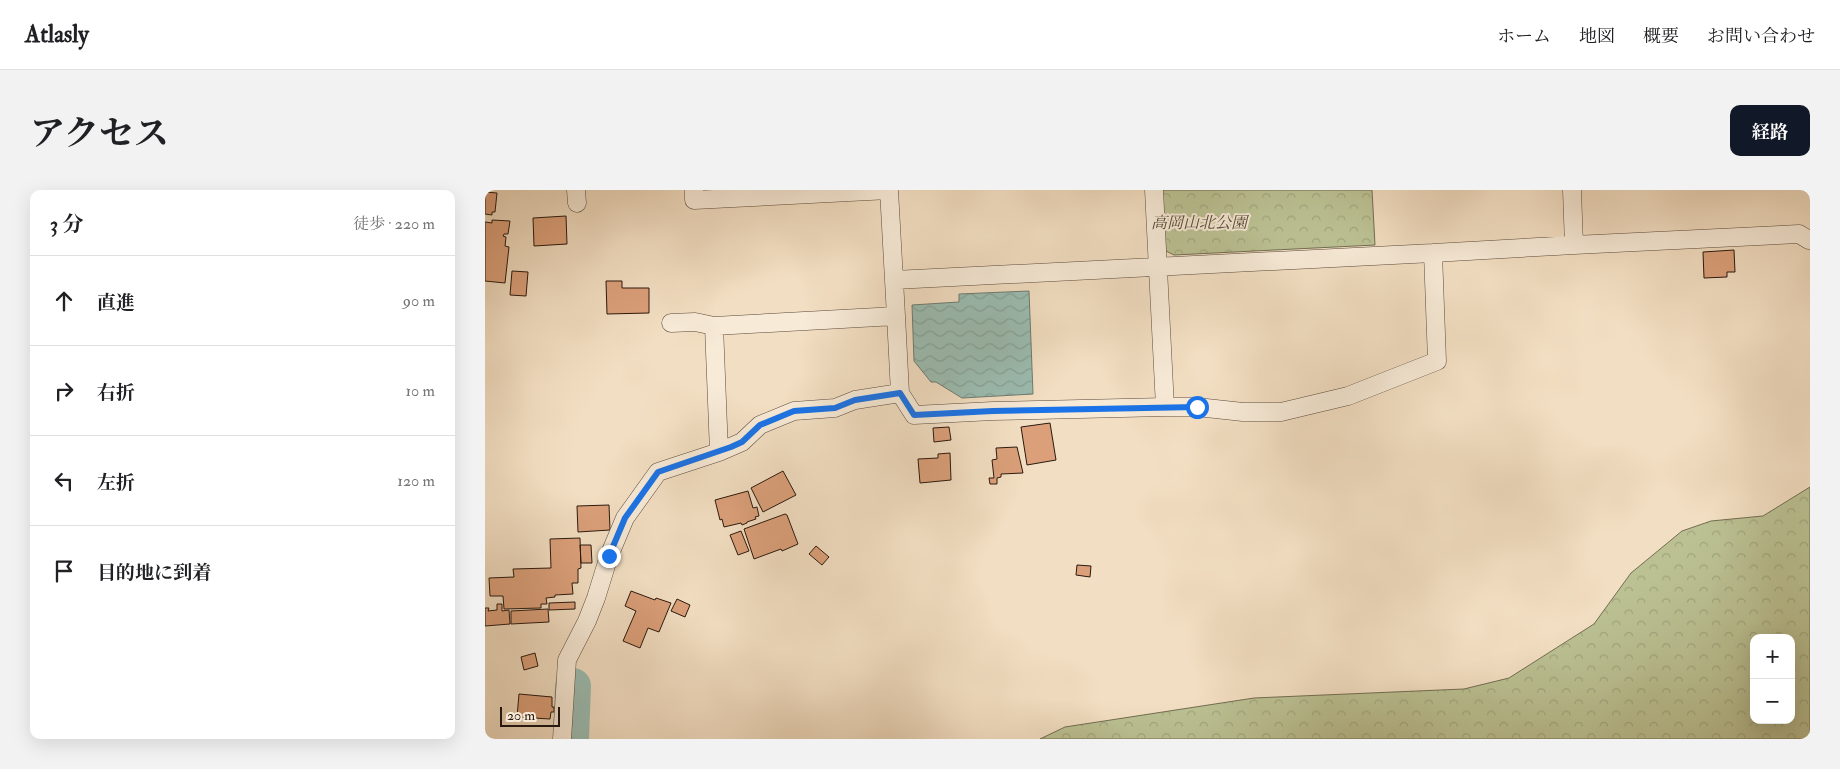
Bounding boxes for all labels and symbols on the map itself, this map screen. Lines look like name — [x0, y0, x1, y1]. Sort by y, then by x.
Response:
park label: 高岡山北公園 — [1151, 213, 1250, 233]
route start — [1186, 396, 1209, 419]
route end — [598, 545, 621, 568]
scale bar — [500, 704, 560, 727]

